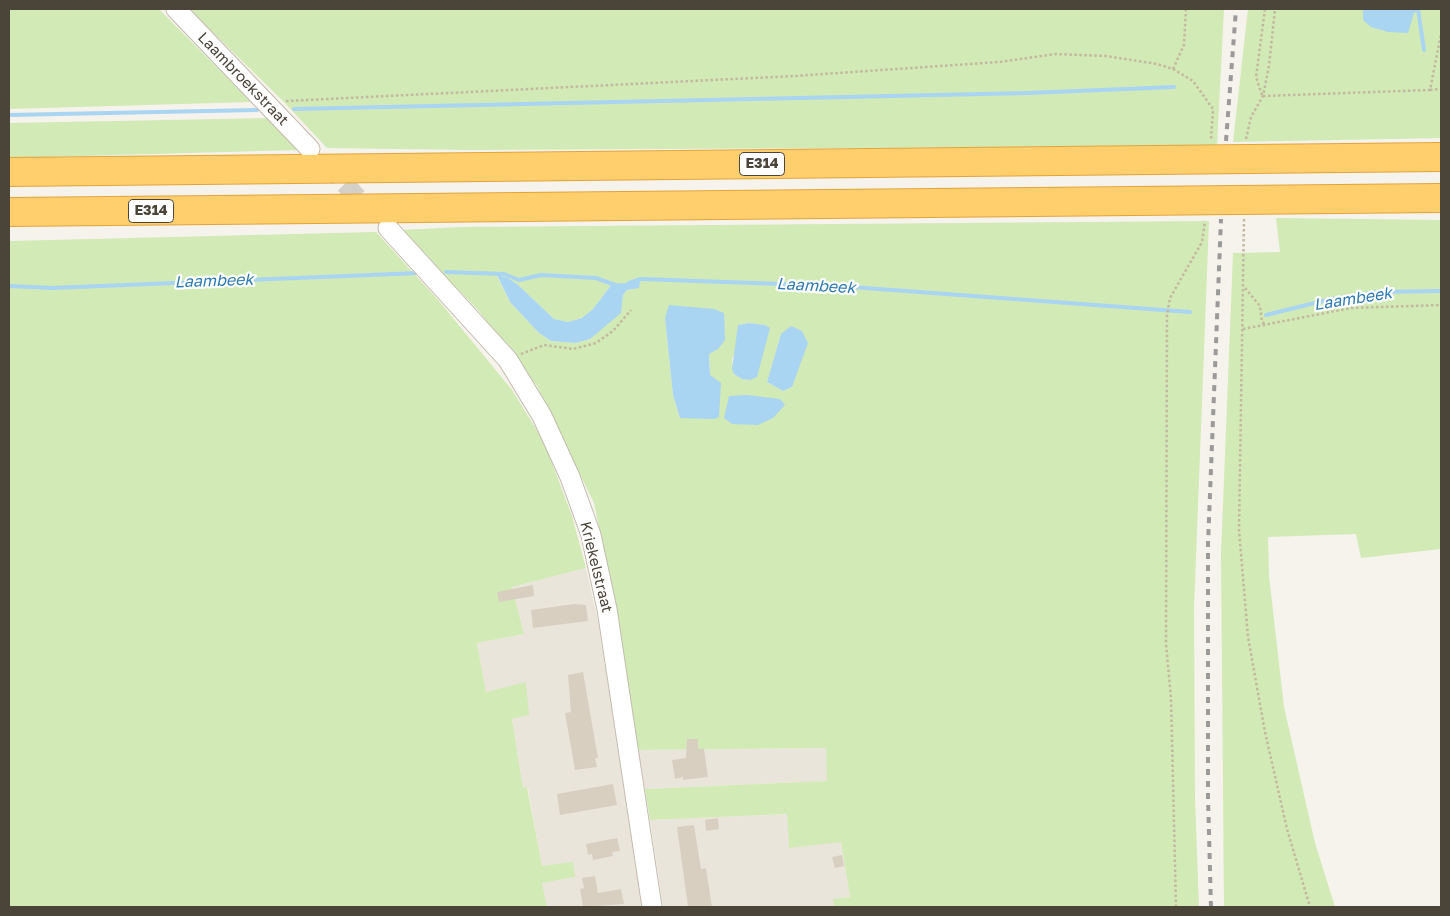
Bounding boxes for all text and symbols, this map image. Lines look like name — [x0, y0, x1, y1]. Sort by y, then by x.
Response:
street label: Laambroekstraat — [194, 29, 292, 129]
road number: E314 — [740, 152, 784, 175]
road number: E314 — [128, 200, 174, 222]
water label: Laambeek — [174, 270, 254, 292]
water label: Laambeek — [776, 274, 856, 298]
water label: Laambeek — [1313, 283, 1393, 315]
street label: Kriekelstraat — [576, 520, 616, 614]

